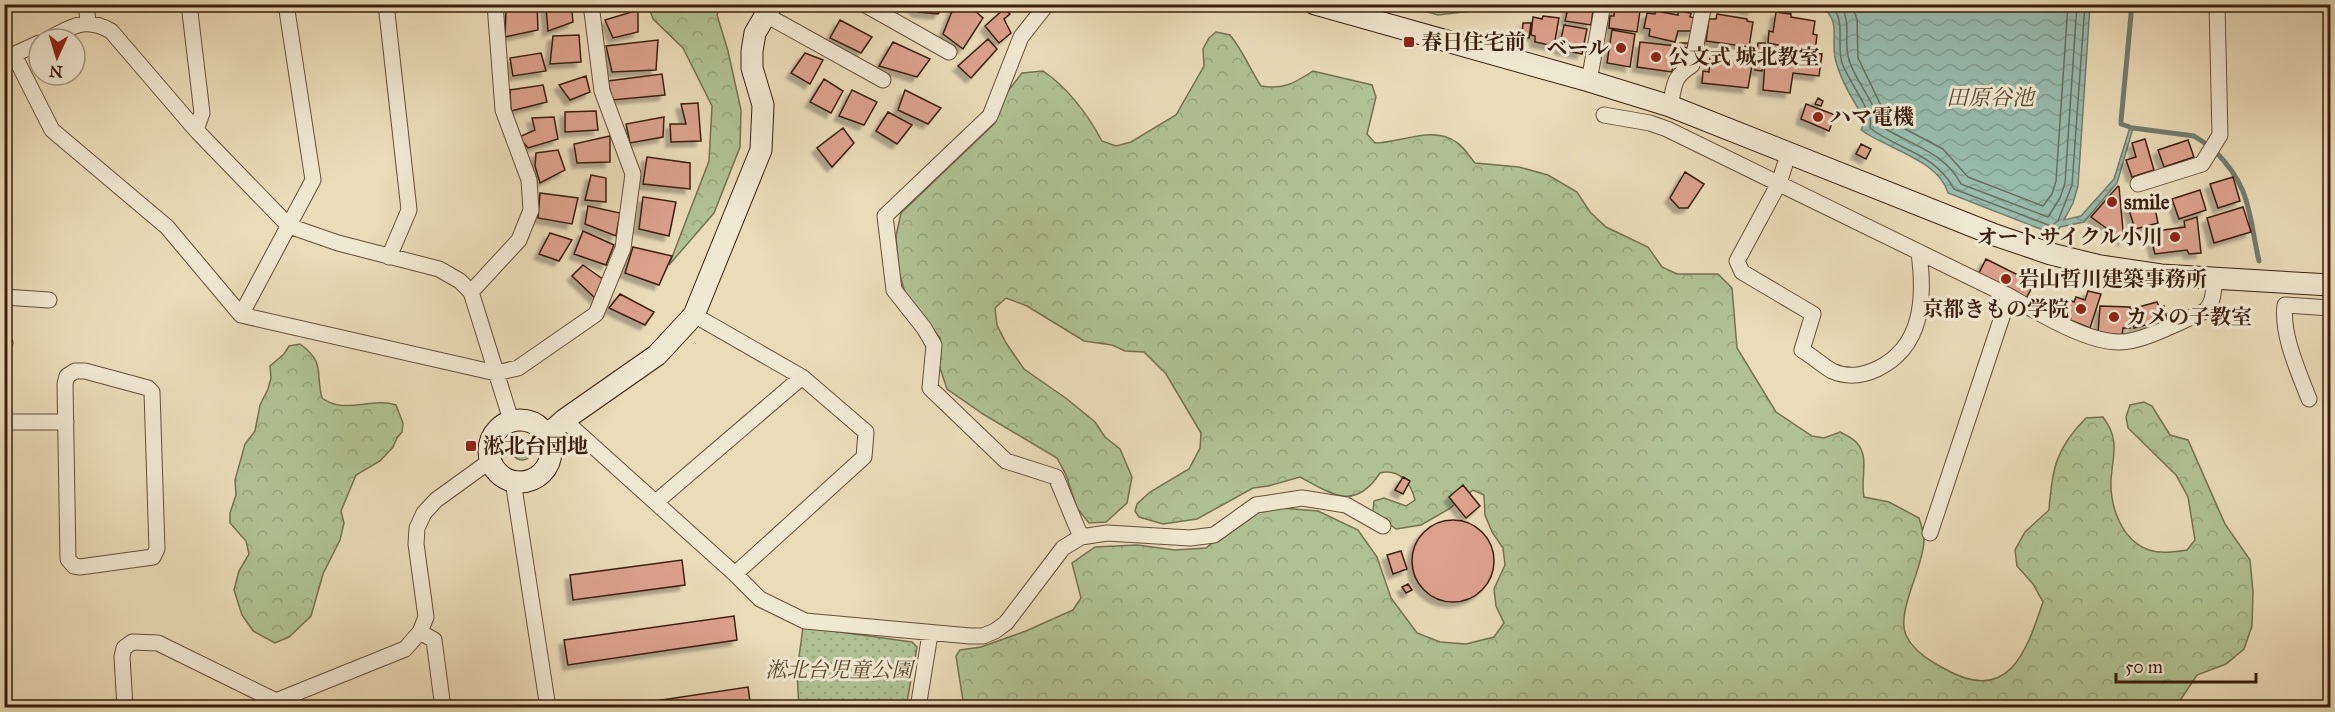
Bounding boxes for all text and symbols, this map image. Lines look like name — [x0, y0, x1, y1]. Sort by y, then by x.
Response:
north arrow — [27, 27, 87, 87]
place label: 春日住宅前 — [1421, 29, 1526, 55]
marker: 春日住宅前 — [1402, 35, 1416, 49]
place label: ベール — [1546, 35, 1609, 61]
marker: ベール — [1614, 41, 1628, 55]
place label: 公文式 城北教室 — [1668, 44, 1820, 70]
marker: 公文式 城北教室 — [1649, 50, 1663, 64]
text: N — [48, 61, 63, 81]
water label: 田原谷池 — [1946, 84, 2037, 111]
place label: ハマ電機 — [1830, 104, 1914, 130]
marker: ハマ電機 — [1811, 110, 1825, 124]
place label: smile — [2124, 189, 2170, 215]
marker: smile — [2105, 195, 2119, 209]
place label: オートサイクル小川 — [1977, 224, 2163, 250]
marker: オートサイクル小川 — [2168, 230, 2182, 244]
place label: 岩山哲川建築事務所 — [2018, 266, 2207, 292]
marker: 岩山哲川建築事務所 — [1999, 272, 2013, 286]
place label: 京都きもの学院 — [1922, 296, 2069, 322]
marker: 京都きもの学院 — [2074, 302, 2088, 316]
place label: カメの子教室 — [2126, 304, 2252, 330]
marker: カメの子教室 — [2107, 310, 2121, 324]
place label: 淞北台団地 — [483, 433, 588, 459]
marker: 淞北台団地 — [464, 439, 478, 453]
scale bar — [2116, 646, 2256, 684]
text: 50 m — [2125, 656, 2163, 678]
park label: 淞北台児童公園 — [766, 657, 915, 683]

